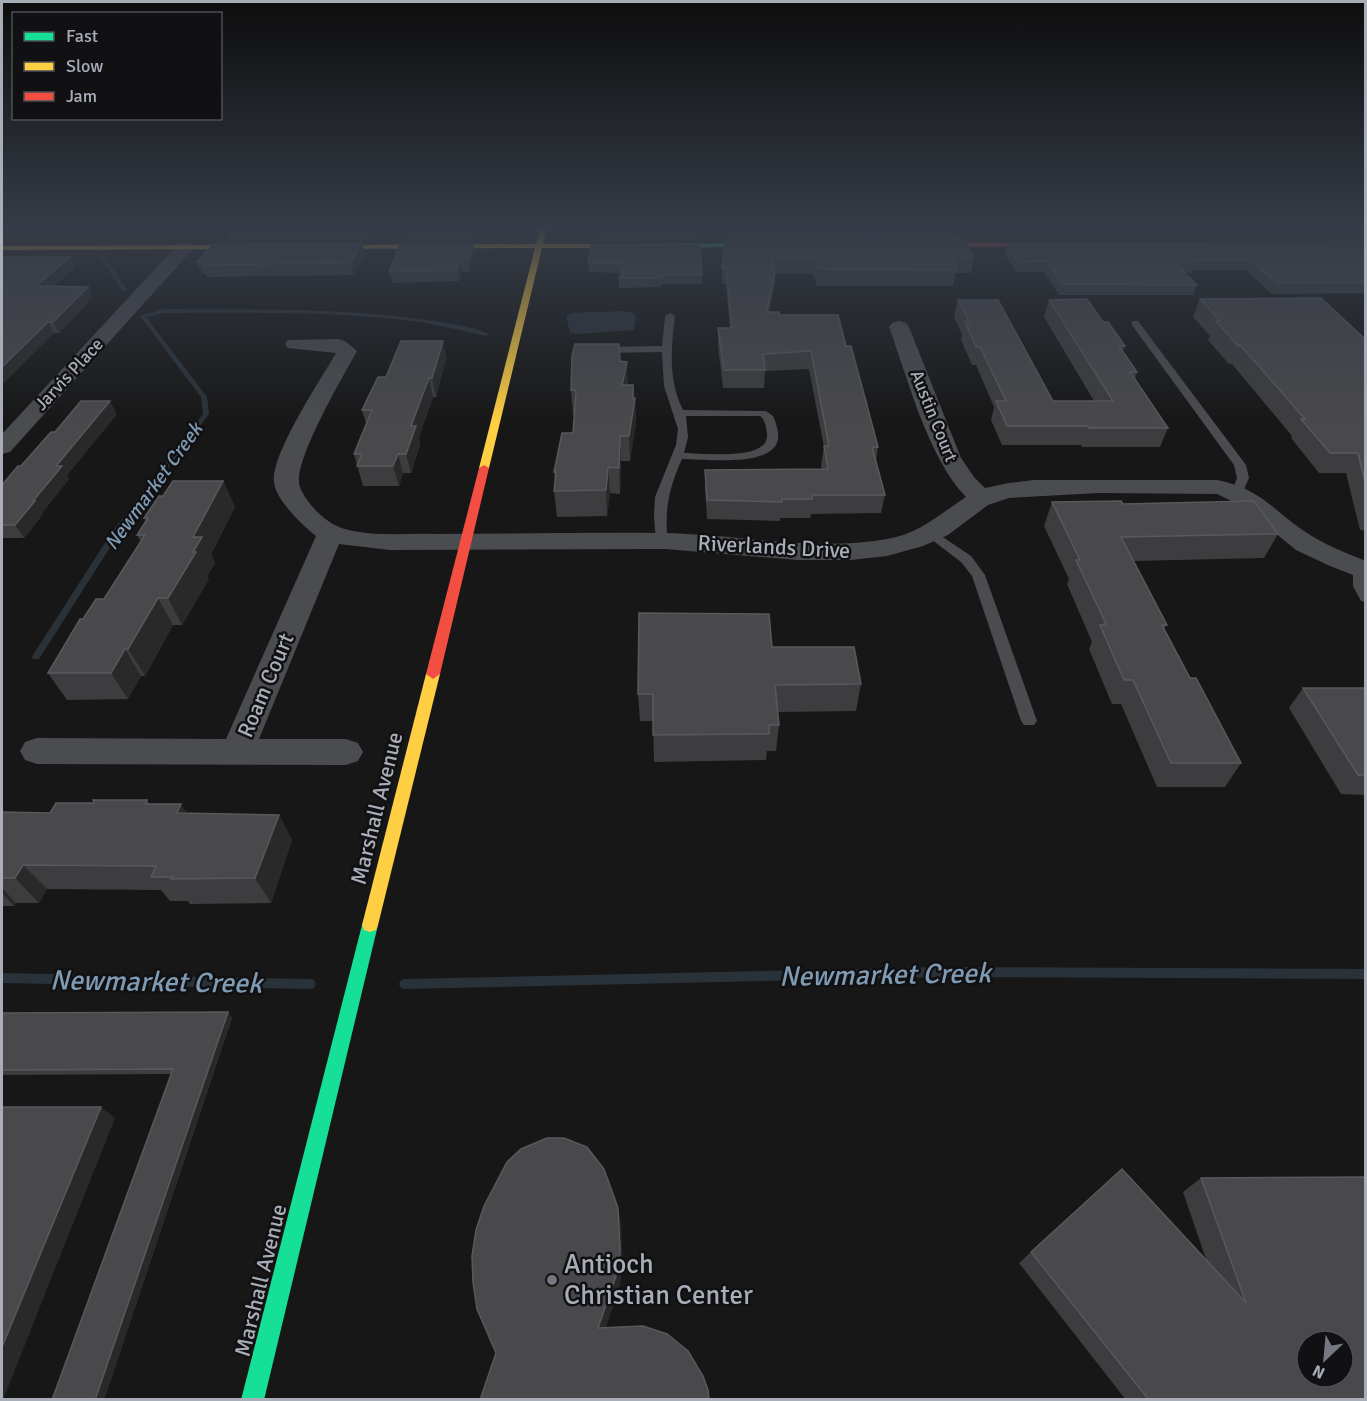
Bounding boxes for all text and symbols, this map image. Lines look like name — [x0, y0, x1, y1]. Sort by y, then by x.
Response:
legend — [12, 12, 222, 120]
text: Fast — [66, 25, 98, 47]
text: Slow — [66, 55, 103, 77]
text: Jam — [66, 85, 97, 107]
street label: Jarvis Place — [30, 333, 108, 415]
street label: Austin Court — [906, 367, 962, 465]
water label: Newmarket Creek — [99, 416, 209, 555]
street label: Riverlands Drive — [697, 529, 851, 564]
street label: Roam Court — [231, 629, 300, 741]
street label: Marshall Avenue — [345, 729, 408, 887]
water label: Newmarket Creek — [779, 956, 994, 994]
water label: Newmarket Creek — [50, 963, 265, 1001]
street label: Marshall Avenue — [229, 1201, 292, 1359]
place label: Antioch Christian Center — [564, 1248, 753, 1312]
marker: Antioch Christian Center — [545, 1273, 559, 1287]
north arrow — [1295, 1329, 1355, 1389]
text: N — [1309, 1360, 1328, 1383]

